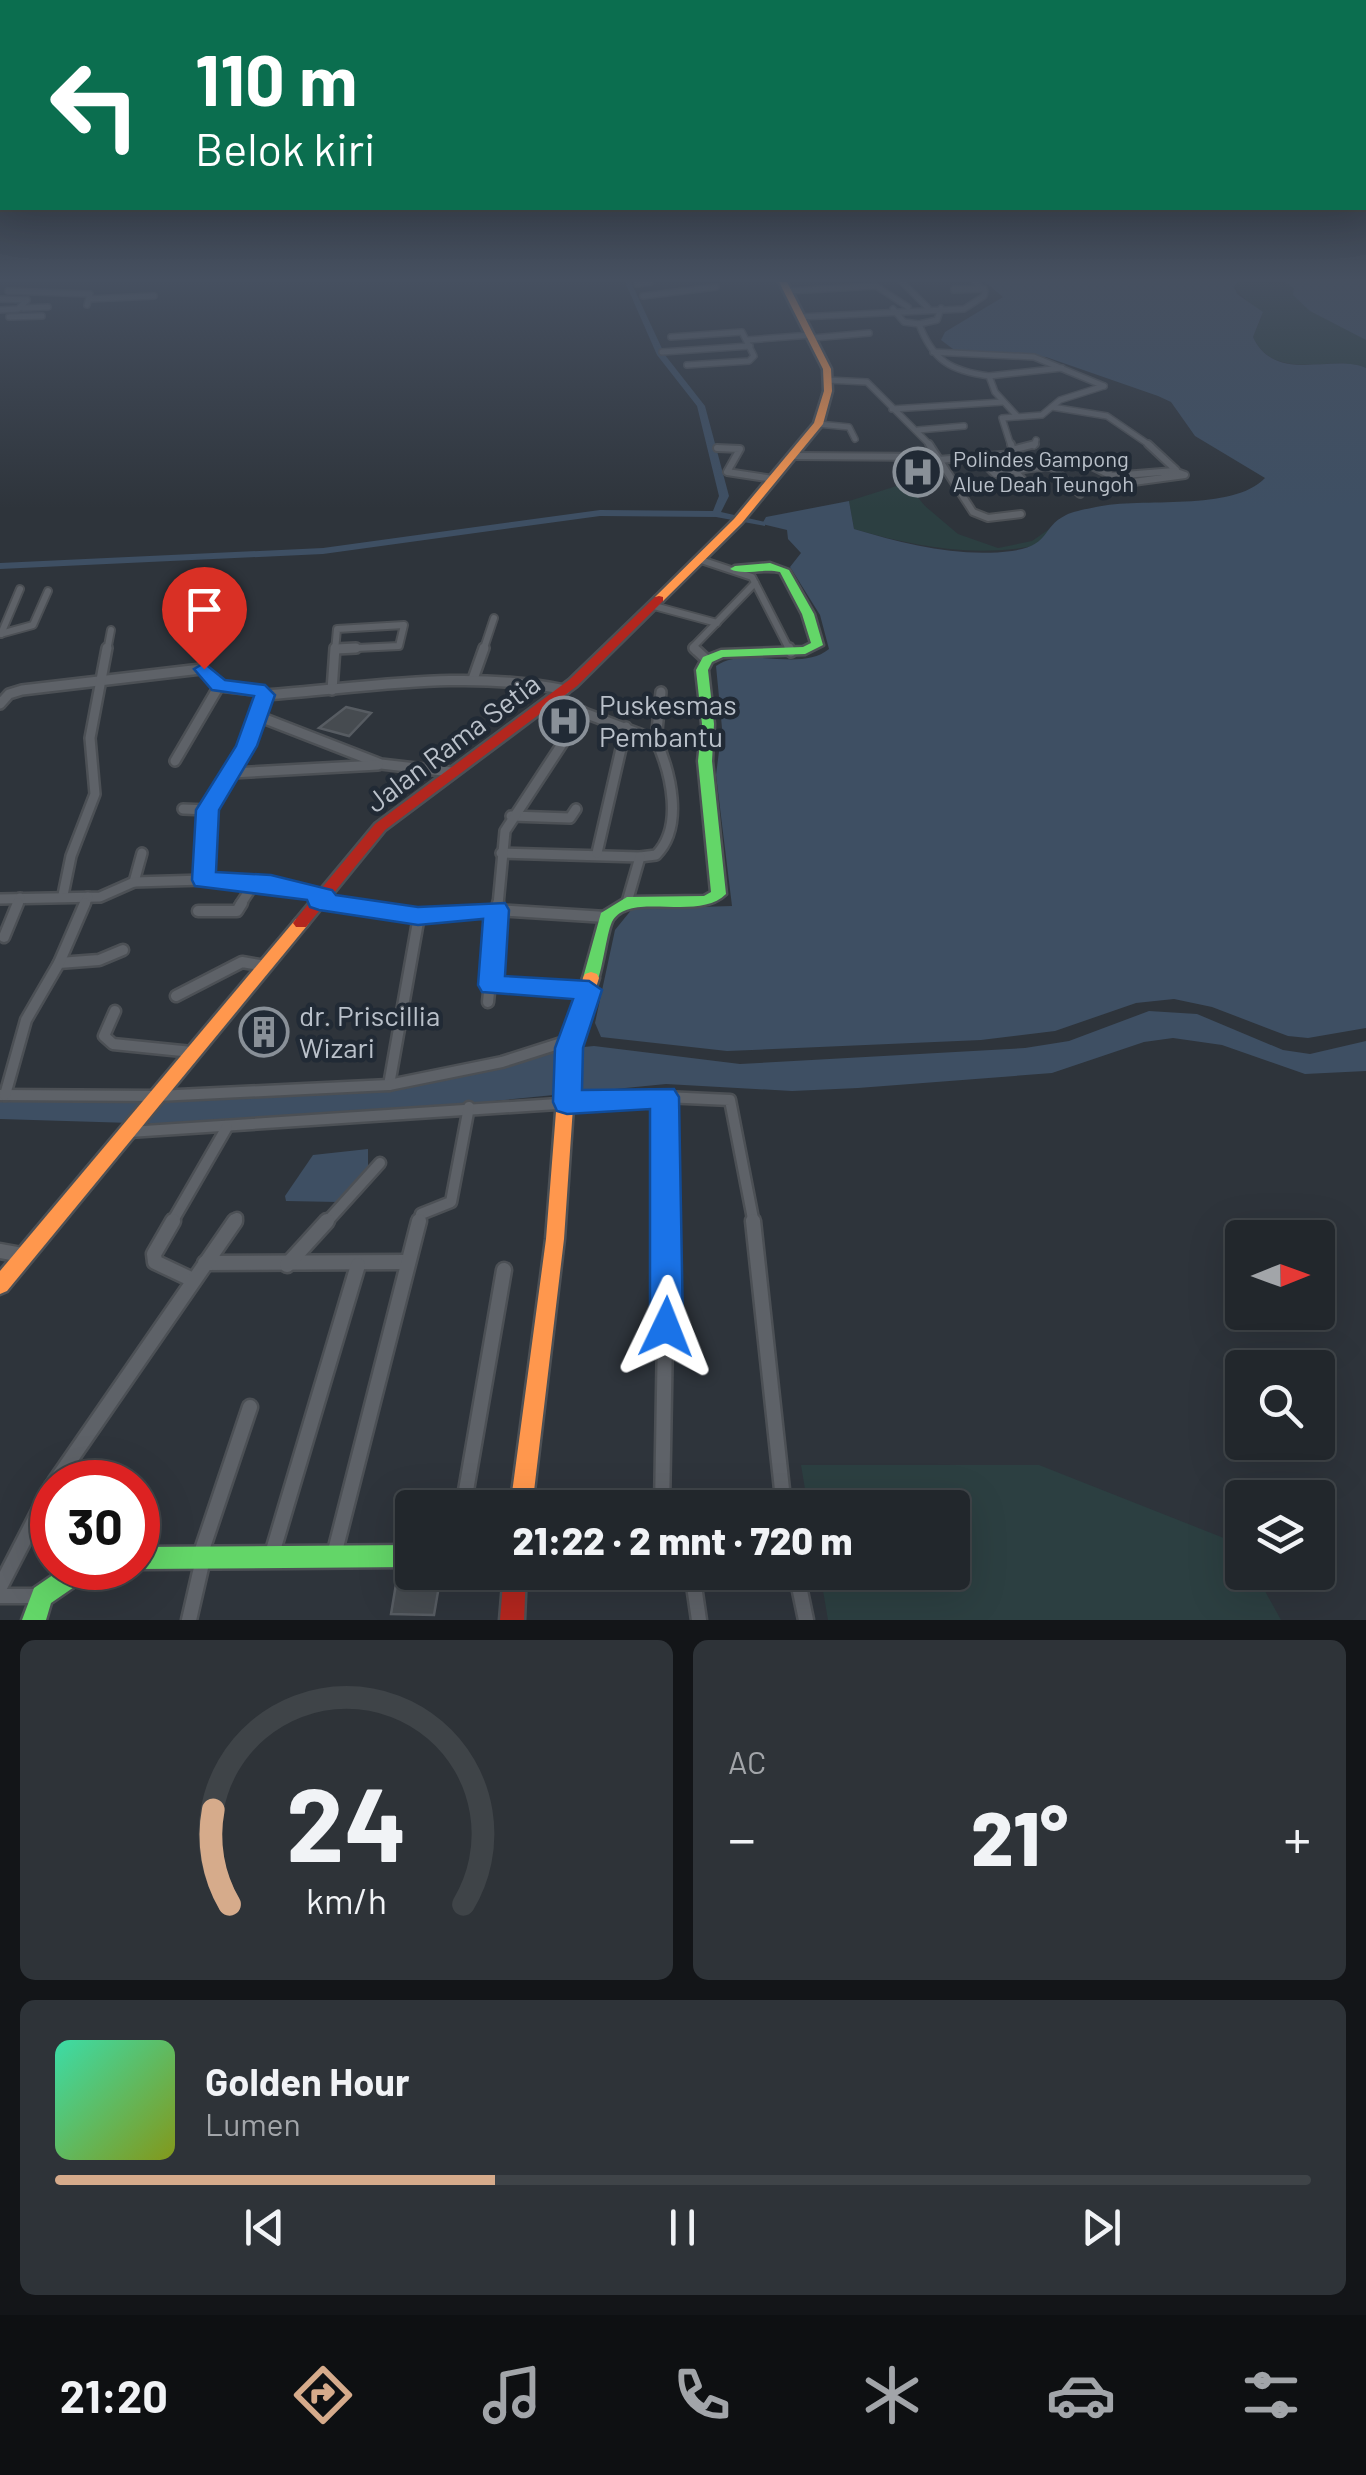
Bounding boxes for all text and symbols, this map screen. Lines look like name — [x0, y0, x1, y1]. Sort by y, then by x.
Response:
text: 110 m — [195, 36, 357, 120]
icon: left — [30, 40, 160, 170]
text: Belok kiri — [195, 121, 376, 175]
place label: Polindes Gampong Alue Deah Teungoh — [953, 445, 1134, 496]
hospital icon: Polindes Gampong Alue Deah Teungoh — [892, 446, 944, 498]
pin — [162, 567, 247, 670]
icon: arrive — [177, 582, 232, 637]
street label: Jalan Rama Setia — [359, 666, 546, 819]
place label: Puskesmas Pembantu — [599, 687, 737, 753]
hospital icon: Puskesmas Pembantu — [538, 695, 590, 747]
place label: dr. Priscillia Wizari — [299, 998, 440, 1064]
building icon: dr. Priscillia Wizari — [238, 1006, 290, 1058]
north arrow — [1225, 1220, 1335, 1330]
map controls — [1225, 1220, 1335, 1590]
position arrow — [614, 1275, 718, 1379]
button: search — [1225, 1350, 1335, 1460]
speed limit sign: 30 — [30, 1460, 160, 1590]
button: layers — [1225, 1480, 1335, 1590]
text: 21:22 · 2 mnt · 720 m — [513, 1517, 852, 1563]
text: AC — [728, 1742, 766, 1780]
text: 24 — [286, 1758, 407, 1883]
text: 21° — [971, 1791, 1068, 1881]
text: − — [728, 1804, 756, 1870]
text: + — [1283, 1804, 1311, 1870]
text: km/h — [306, 1878, 387, 1921]
text: Golden Hour — [205, 2058, 410, 2104]
text: Lumen — [205, 2104, 301, 2142]
icon: previous — [237, 2200, 292, 2255]
icon: pause — [655, 2200, 710, 2255]
icon: next — [1074, 2200, 1129, 2255]
icon: directions — [288, 2360, 358, 2430]
icon: music — [477, 2360, 547, 2430]
icon: phone — [667, 2360, 737, 2430]
icon: climate — [857, 2360, 927, 2430]
icon: car — [1046, 2360, 1116, 2430]
icon: filters — [1236, 2360, 1306, 2430]
text: 21:20 — [60, 2368, 168, 2422]

